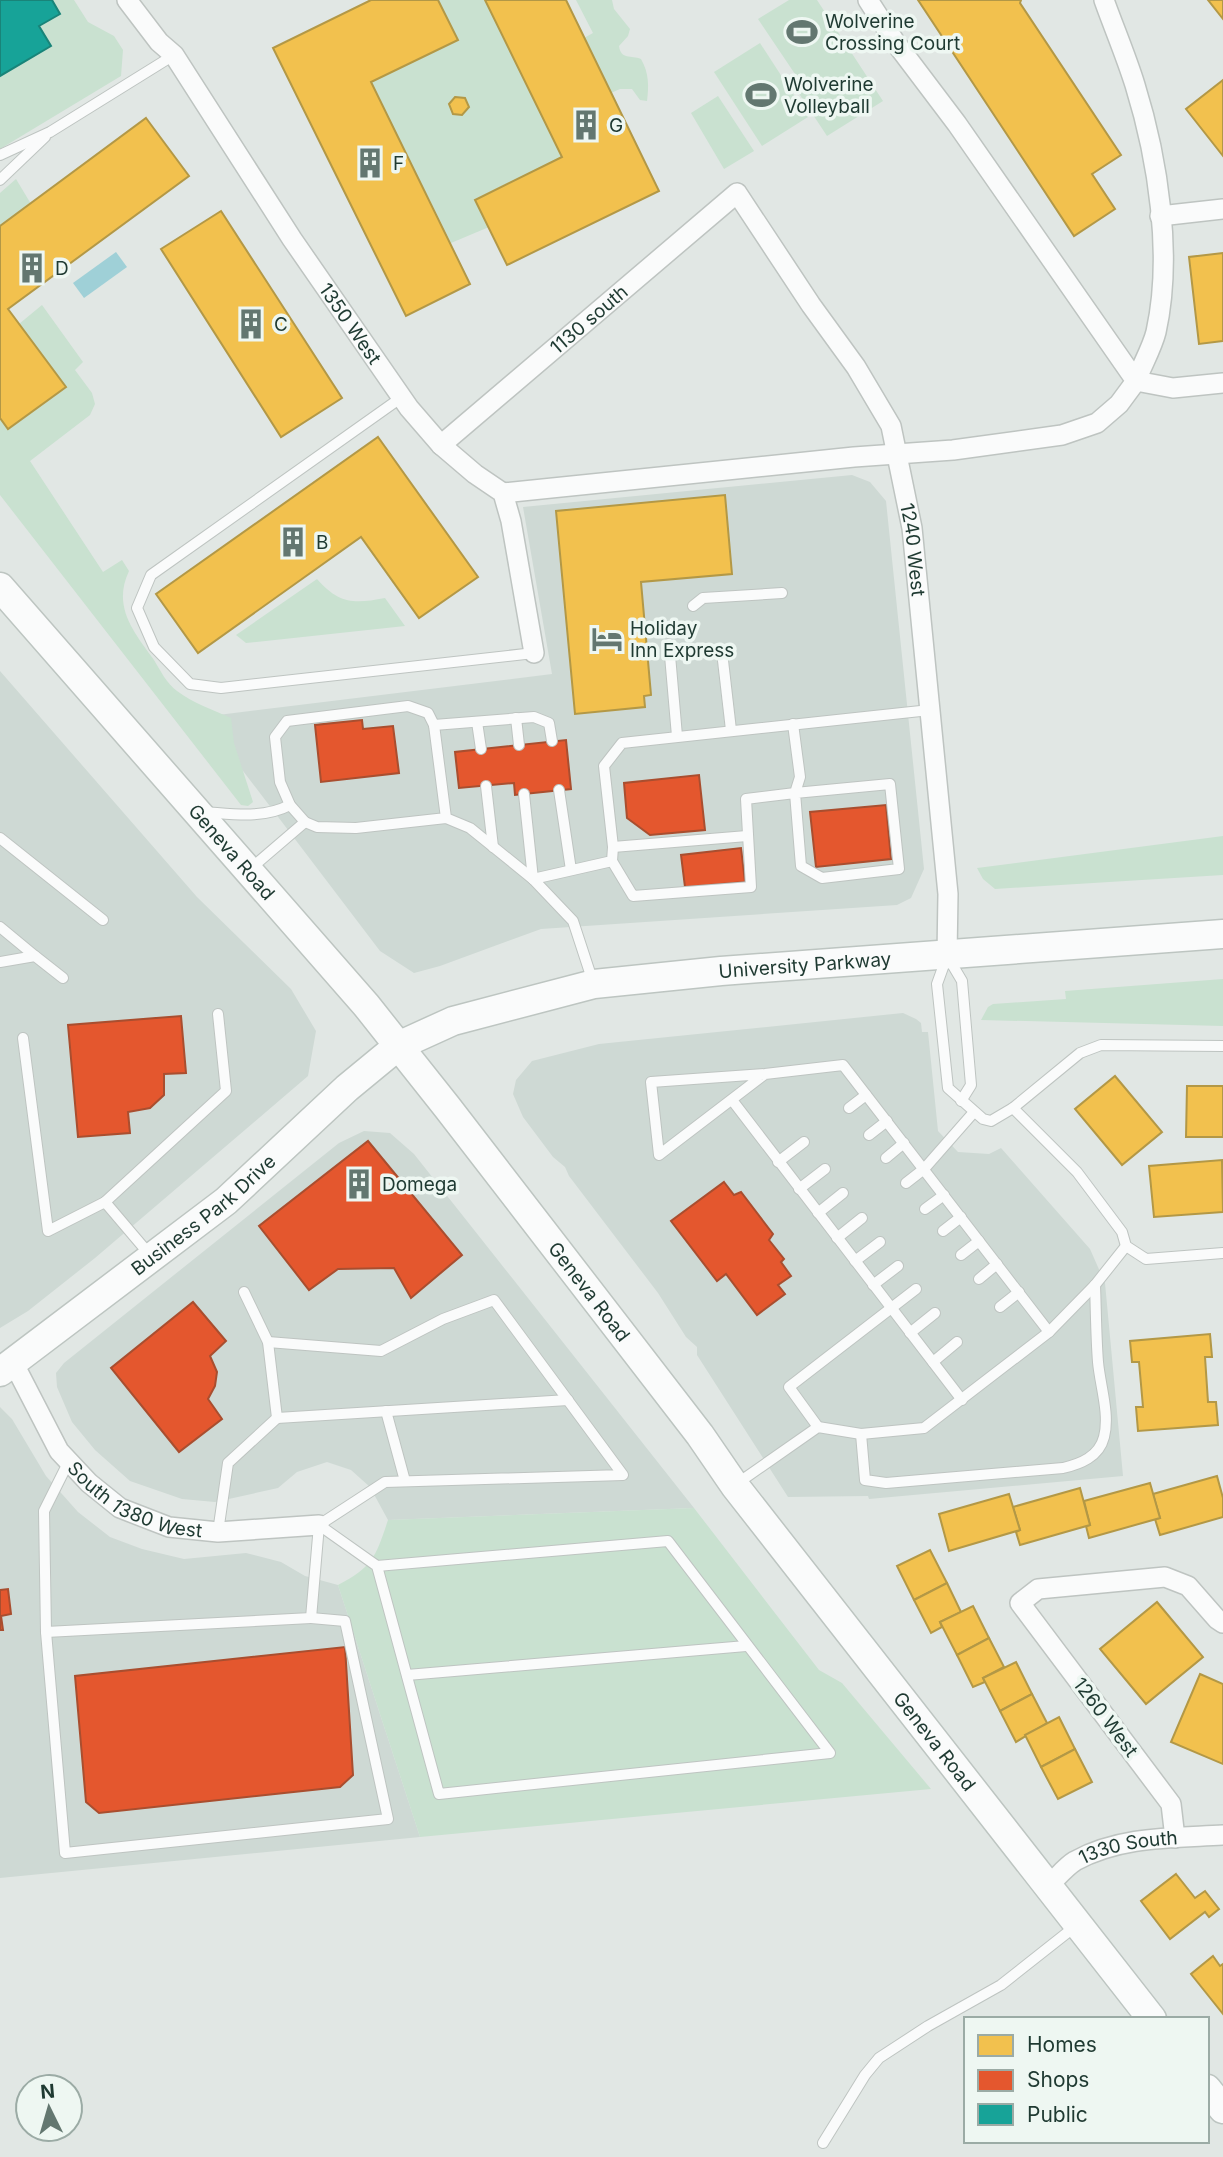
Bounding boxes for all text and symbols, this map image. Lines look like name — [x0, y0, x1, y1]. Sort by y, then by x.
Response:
place label: Wolverine Crossing Court — [825, 10, 960, 55]
sports icon: Wolverine Crossing Court — [785, 15, 819, 49]
place label: Wolverine Volleyball — [784, 73, 874, 118]
sports icon: Wolverine Volleyball — [744, 78, 778, 112]
building icon: G — [569, 108, 603, 142]
place label: G — [609, 114, 623, 137]
building icon: F — [353, 146, 387, 180]
place label: F — [393, 152, 404, 175]
building icon: D — [15, 251, 49, 285]
place label: D — [55, 257, 69, 280]
street label: 1350 West — [314, 279, 386, 369]
street label: 1130 south — [546, 280, 633, 359]
building icon: C — [234, 307, 268, 341]
place label: C — [274, 313, 288, 336]
street label: 1240 West — [895, 501, 930, 597]
building icon: B — [276, 525, 310, 559]
place label: B — [316, 531, 328, 554]
place label: Holiday Inn Express — [630, 617, 734, 662]
hotel icon: Holiday Inn Express — [590, 622, 624, 656]
street label: Geneva Road — [183, 800, 280, 905]
street label: University Parkway — [718, 947, 892, 983]
street label: Business Park Drive — [127, 1150, 280, 1281]
building icon: Domega — [342, 1167, 376, 1201]
place label: Domega — [382, 1173, 457, 1196]
street label: Geneva Road — [543, 1238, 635, 1346]
street label: South 1380 West — [63, 1457, 203, 1542]
street label: 1260 West — [1068, 1673, 1143, 1762]
street label: Geneva Road — [888, 1687, 980, 1796]
street label: 1330 South — [1075, 1826, 1178, 1869]
legend — [964, 2017, 1209, 2143]
text: Homes — [1027, 2032, 1097, 2057]
text: Shops — [1027, 2067, 1089, 2092]
north arrow — [14, 2073, 84, 2143]
text: N — [39, 2079, 56, 2104]
text: Public — [1027, 2102, 1088, 2127]

